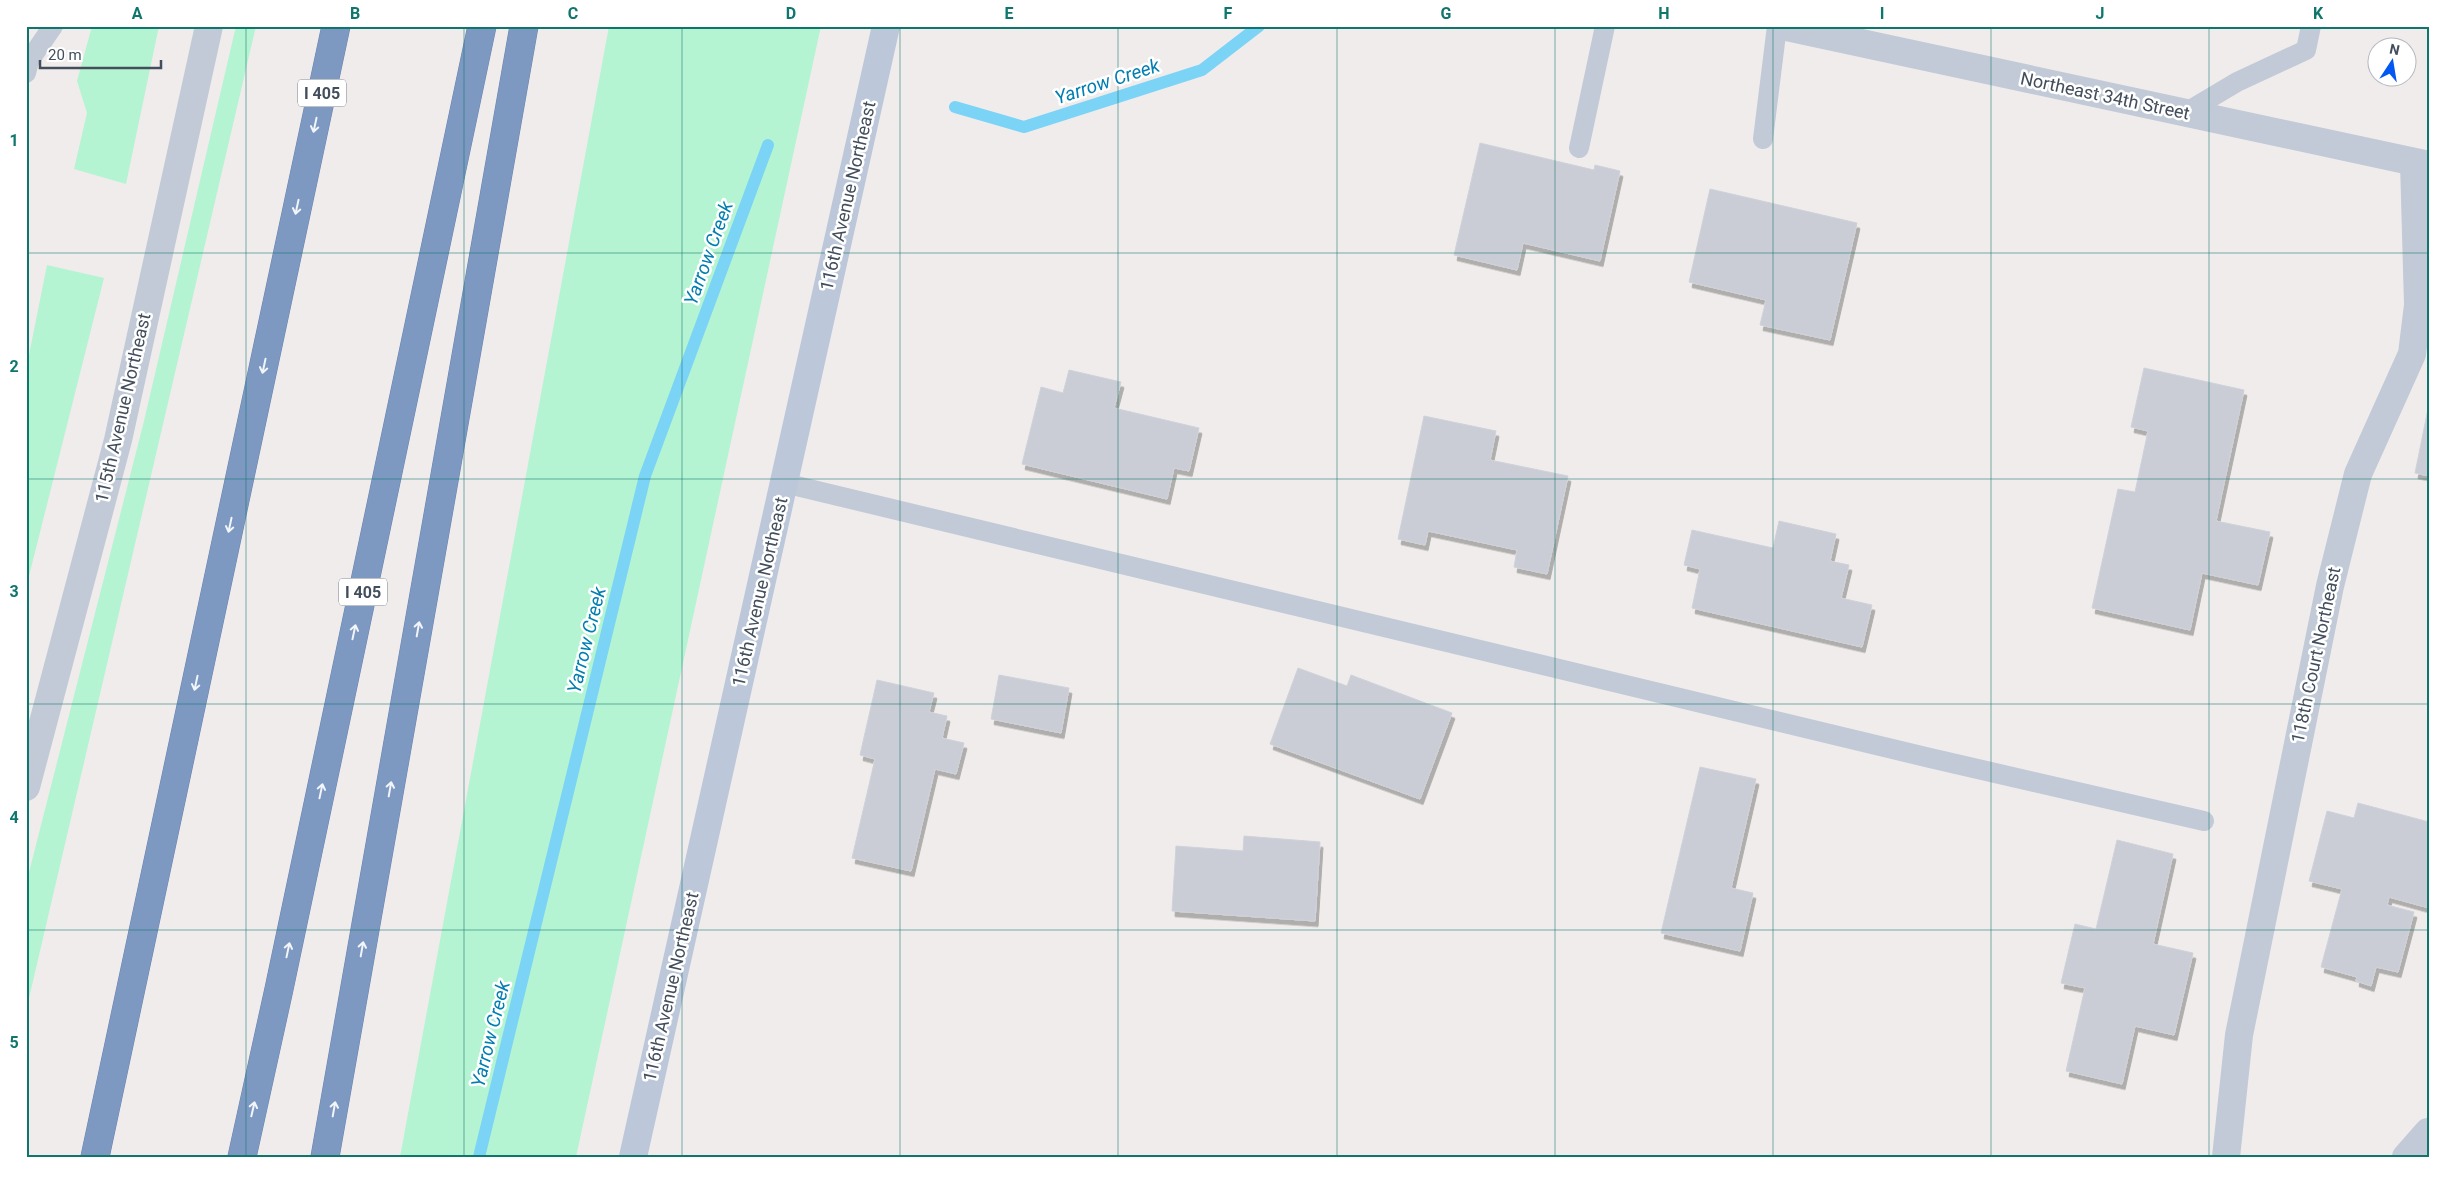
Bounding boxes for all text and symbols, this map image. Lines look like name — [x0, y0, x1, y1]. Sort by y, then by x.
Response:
text: A — [132, 4, 143, 23]
text: B — [350, 4, 360, 23]
text: C — [568, 4, 578, 23]
text: D — [786, 4, 796, 23]
text: E — [1005, 4, 1014, 23]
text: F — [1224, 4, 1233, 23]
text: G — [1441, 4, 1452, 23]
text: H — [1658, 4, 1670, 23]
text: I — [1880, 4, 1884, 23]
text: J — [2096, 4, 2104, 23]
text: K — [2313, 4, 2324, 23]
scale bar — [40, 38, 161, 70]
north arrow — [2368, 38, 2418, 88]
text: N — [2388, 40, 2401, 58]
text: 20 m — [48, 46, 82, 64]
water label: Yarrow Creek — [1052, 54, 1163, 109]
street label: Northeast 34th Street — [2019, 67, 2192, 124]
road number: I 405 — [298, 80, 346, 106]
street label: 116th Avenue Northeast — [815, 99, 880, 293]
one-way arrow — [310, 117, 319, 133]
text: 1 — [9, 131, 19, 150]
one-way arrow — [292, 198, 302, 214]
water label: Yarrow Creek — [679, 198, 738, 308]
street label: 115th Avenue Northeast — [90, 311, 155, 505]
text: 2 — [9, 357, 19, 376]
one-way arrow — [258, 357, 268, 373]
street label: 116th Avenue Northeast — [727, 495, 792, 689]
one-way arrow — [225, 516, 234, 532]
street label: 118th Court Northeast — [2287, 565, 2344, 745]
road number: I 405 — [339, 578, 387, 606]
text: 3 — [9, 582, 19, 601]
water label: Yarrow Creek — [562, 584, 611, 696]
one-way arrow — [414, 621, 424, 637]
one-way arrow — [350, 625, 360, 641]
one-way arrow — [191, 675, 200, 691]
one-way arrow — [385, 781, 395, 797]
one-way arrow — [317, 784, 326, 800]
text: 4 — [9, 808, 19, 827]
street label: 116th Avenue Northeast — [638, 890, 703, 1084]
one-way arrow — [357, 941, 367, 957]
one-way arrow — [283, 943, 293, 959]
water label: Yarrow Creek — [466, 978, 515, 1090]
text: 5 — [9, 1033, 19, 1052]
one-way arrow — [329, 1101, 339, 1117]
one-way arrow — [249, 1102, 258, 1118]

